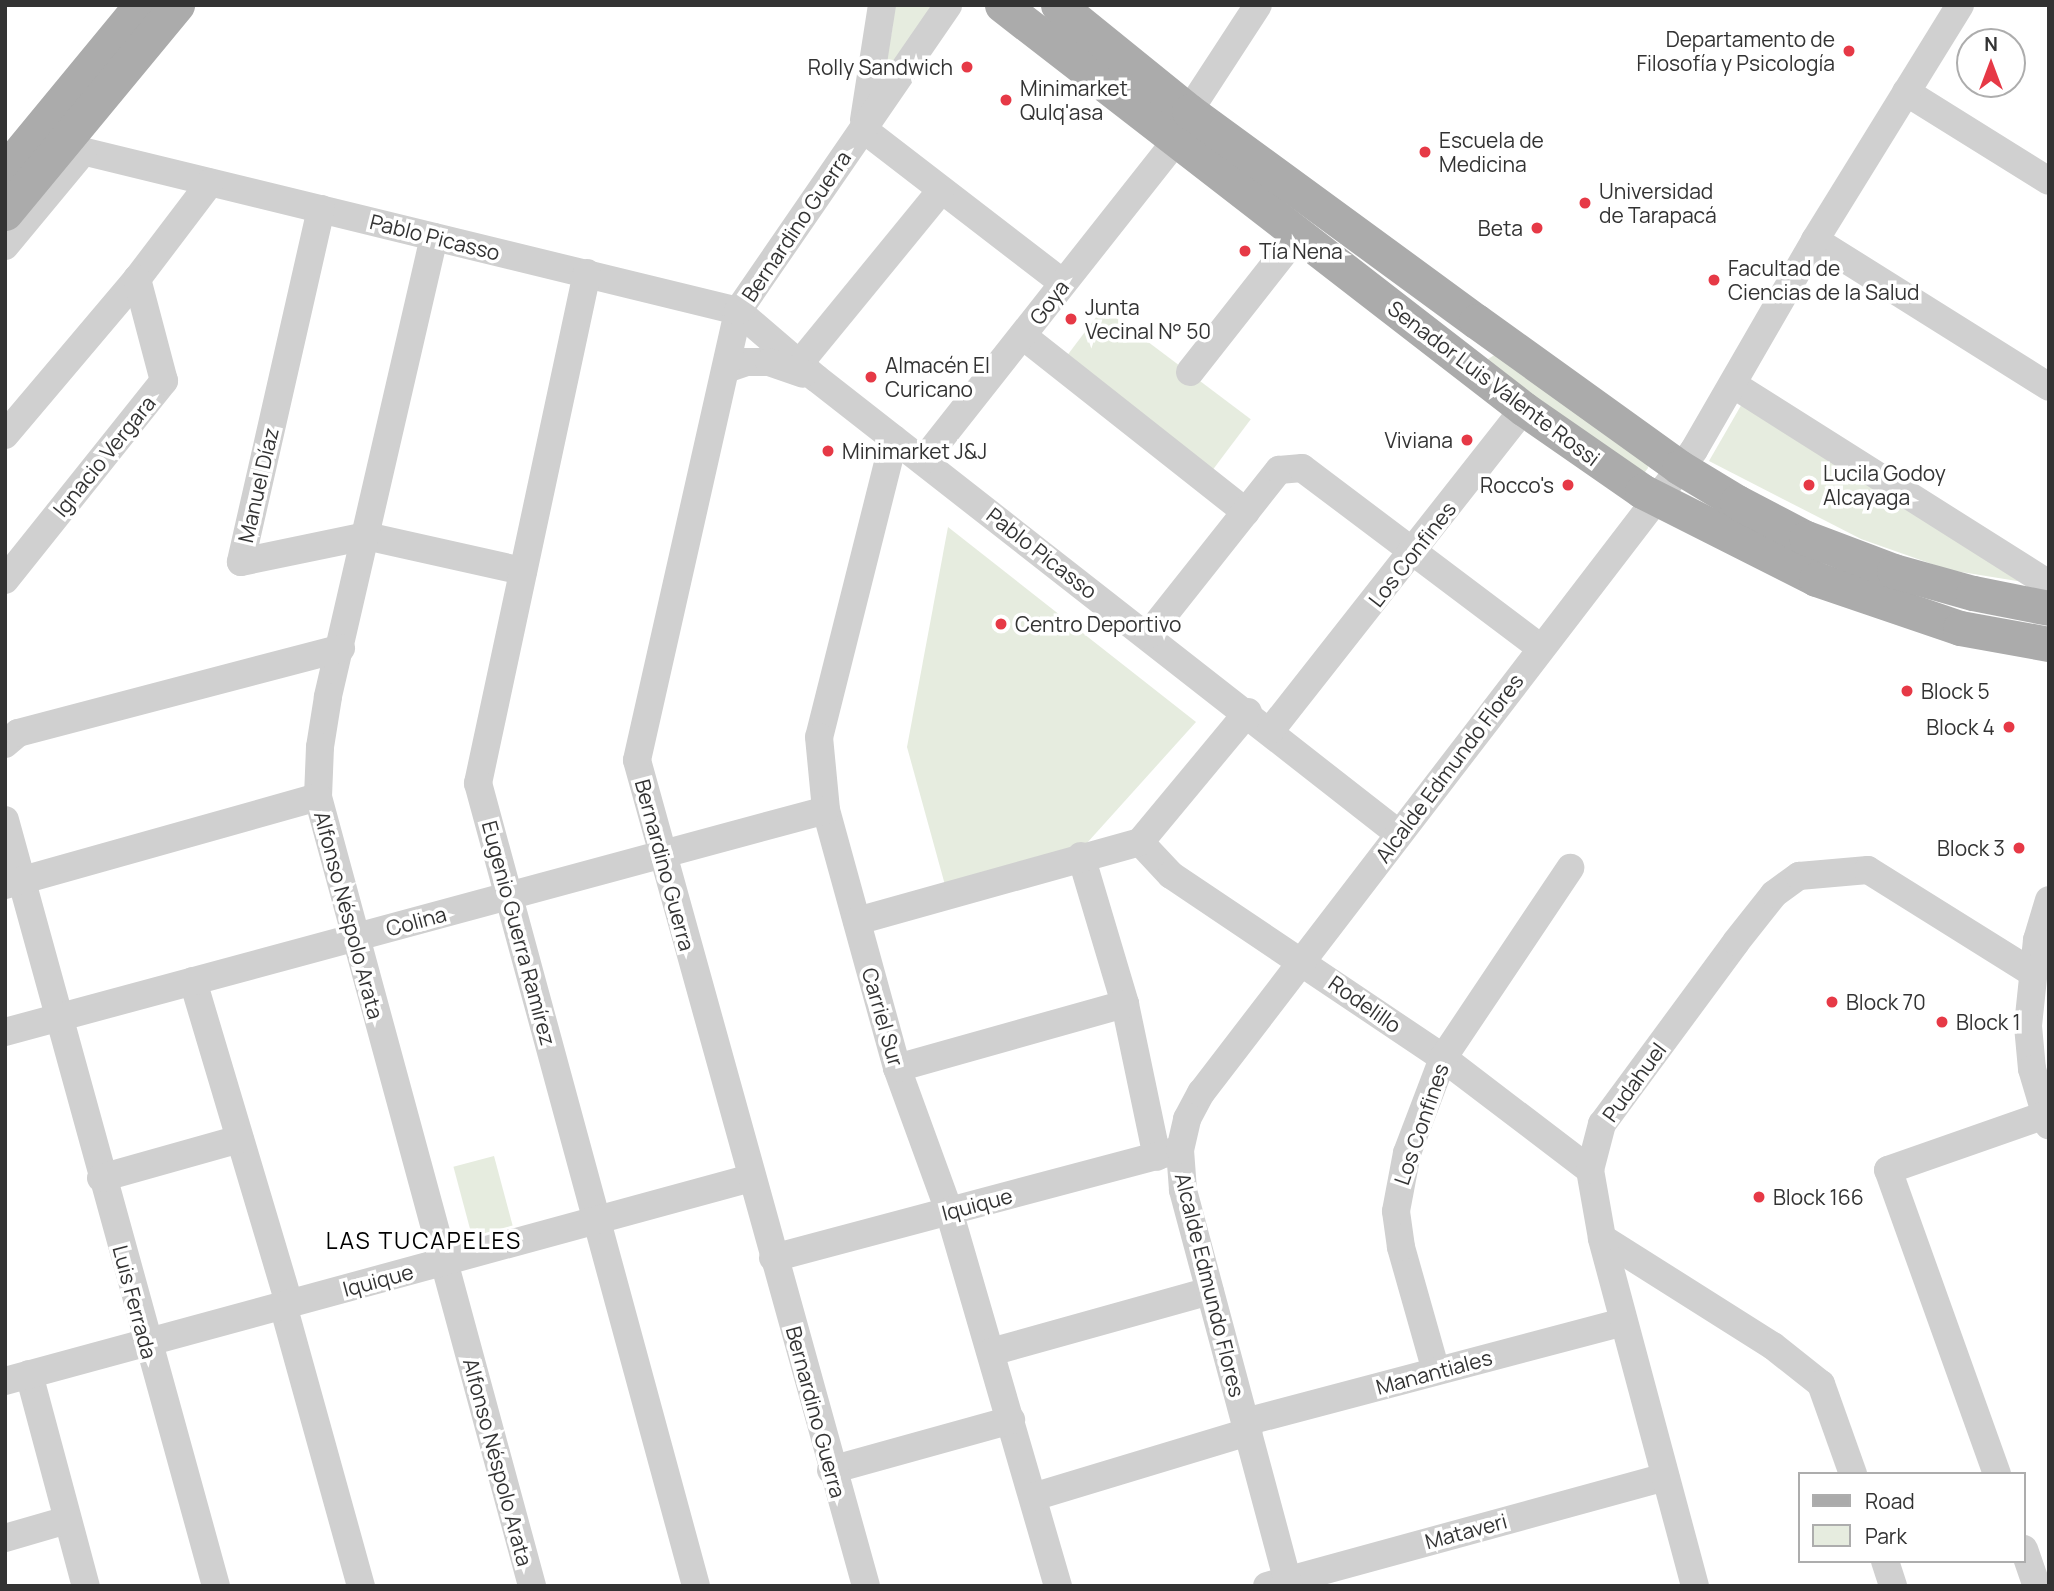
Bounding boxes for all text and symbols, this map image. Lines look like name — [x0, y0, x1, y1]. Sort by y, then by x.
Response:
place label: Departamento de Filosofía y Psicología — [1636, 26, 1835, 76]
north arrow — [1956, 28, 2026, 98]
text: N — [1984, 31, 1998, 57]
marker: Departamento de Filosofía y Psicología — [1841, 43, 1857, 59]
place label: Rolly Sandwich — [808, 54, 953, 80]
marker: Rolly Sandwich — [959, 59, 975, 75]
place label: Minimarket Qulq'asa — [1020, 75, 1128, 125]
marker: Minimarket Qulq'asa — [998, 92, 1014, 108]
place label: Escuela de Medicina — [1439, 127, 1544, 177]
marker: Escuela de Medicina — [1417, 144, 1433, 160]
street label: Bernardino Guerra — [736, 146, 856, 306]
place label: Universidad de Tarapacá — [1599, 178, 1717, 228]
marker: Universidad de Tarapacá — [1577, 195, 1593, 211]
street label: Pablo Picasso — [367, 209, 503, 265]
place label: Beta — [1478, 215, 1523, 241]
marker: Beta — [1529, 220, 1545, 236]
place label: Tía Nena — [1259, 238, 1343, 264]
marker: Tía Nena — [1237, 243, 1253, 259]
place label: Facultad de Ciencias de la Salud — [1728, 255, 1920, 305]
marker: Facultad de Ciencias de la Salud — [1706, 272, 1722, 288]
street label: Goya — [1024, 275, 1074, 329]
place label: Junta Vecinal N° 50 — [1085, 294, 1211, 344]
street label: Senador Luis Valente Rossi — [1383, 295, 1605, 471]
marker: Junta Vecinal N° 50 — [1063, 311, 1079, 327]
place label: Almacén El Curicano — [885, 352, 990, 402]
marker: Almacén El Curicano — [863, 369, 879, 385]
street label: Ignacio Vergara — [48, 391, 160, 521]
street label: Manuel Díaz — [233, 425, 283, 545]
place label: Viviana — [1384, 427, 1453, 453]
marker: Viviana — [1459, 432, 1475, 448]
place label: Minimarket J&J — [842, 438, 987, 464]
marker: Minimarket J&J — [820, 443, 836, 459]
place label: Lucila Godoy Alcayaga — [1823, 460, 1946, 510]
place label: Rocco's — [1480, 472, 1554, 498]
marker: Rocco's — [1560, 477, 1576, 493]
marker: Lucila Godoy Alcayaga — [1801, 477, 1817, 493]
street label: Los Confines — [1363, 496, 1461, 612]
street label: Pablo Picasso — [982, 502, 1102, 604]
place label: Centro Deportivo — [1015, 611, 1181, 637]
marker: Centro Deportivo — [993, 616, 1009, 632]
street label: Alcalde Edmundo Flores — [1370, 669, 1528, 867]
place label: Block 5 — [1921, 678, 1990, 704]
marker: Block 5 — [1899, 683, 1915, 699]
place label: Block 4 — [1926, 714, 1995, 740]
marker: Block 4 — [2001, 719, 2017, 735]
street label: Bernardino Guerra — [630, 776, 700, 954]
street label: Alfonso Néspolo Arata — [309, 808, 389, 1022]
street label: Eugenio Guerra Ramírez — [477, 818, 561, 1048]
place label: Block 3 — [1937, 835, 2005, 861]
marker: Block 3 — [2011, 840, 2027, 856]
street label: Colina — [383, 901, 449, 941]
street label: Carriel Sur — [857, 965, 909, 1069]
street label: Rodelillo — [1324, 970, 1406, 1038]
place label: Block 70 — [1846, 989, 1926, 1015]
marker: Block 70 — [1824, 994, 1840, 1010]
place label: Block 1 — [1956, 1009, 2021, 1035]
marker: Block 1 — [1934, 1014, 1950, 1030]
street label: Pudahuel — [1597, 1038, 1671, 1126]
street label: Los Confines — [1388, 1060, 1454, 1188]
street label: Alcalde Edmundo Flores — [1170, 1170, 1250, 1400]
street label: Iquique — [939, 1183, 1015, 1225]
place label: Block 166 — [1773, 1184, 1864, 1210]
marker: Block 166 — [1751, 1189, 1767, 1205]
district label: LAS TUCAPELES — [327, 1226, 521, 1254]
street label: Luis Ferrada — [108, 1243, 162, 1361]
street label: Iquique — [340, 1259, 416, 1301]
street label: Bernardino Guerra — [781, 1323, 851, 1501]
street label: Manantiales — [1373, 1344, 1495, 1400]
street label: Alfonso Néspolo Arata — [458, 1355, 538, 1569]
legend — [1798, 1472, 2026, 1563]
text: Road — [1865, 1487, 1915, 1515]
street label: Mataveri — [1422, 1508, 1510, 1554]
text: Park — [1865, 1522, 1907, 1550]

